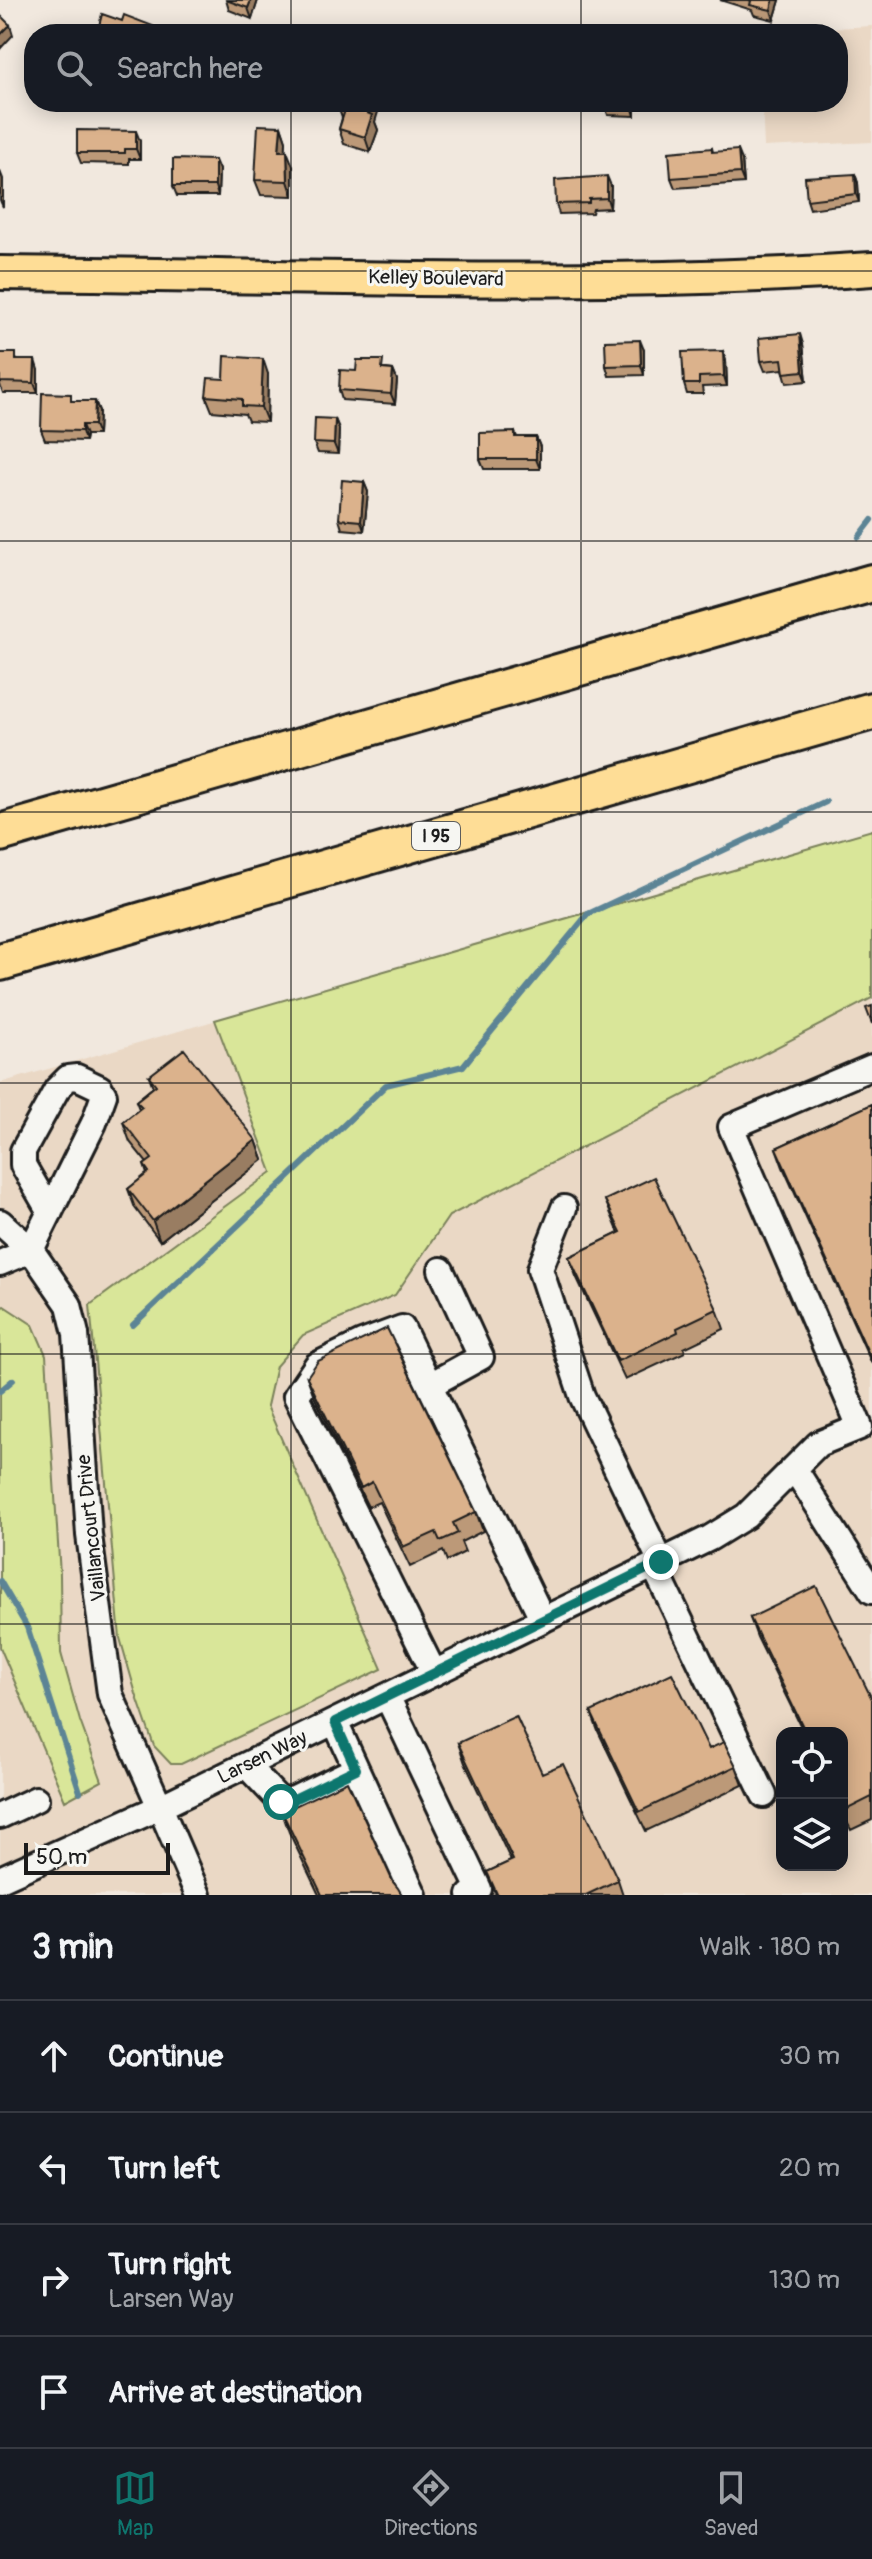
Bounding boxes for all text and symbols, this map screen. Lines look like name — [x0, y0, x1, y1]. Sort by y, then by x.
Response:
search box — [24, 24, 848, 112]
icon: search — [52, 46, 96, 90]
text: Search here — [116, 50, 263, 87]
street label: Kelley Boulevard — [368, 264, 504, 292]
road number: I 95 — [412, 822, 460, 850]
street label: Vaillancourt Drive — [71, 1453, 111, 1603]
route end — [643, 1544, 679, 1580]
street label: Larsen Way — [213, 1724, 311, 1789]
map controls — [776, 1727, 848, 1871]
button: locate — [776, 1727, 848, 1799]
route start — [263, 1784, 299, 1820]
button: layers — [776, 1799, 848, 1871]
scale bar — [24, 1839, 170, 1875]
text: 50 m — [36, 1843, 87, 1871]
text: 3 min — [32, 1926, 114, 1969]
text: Walk · 180 m — [699, 1931, 840, 1963]
icon: ahead — [32, 2034, 76, 2078]
text: Continue — [108, 2038, 223, 2075]
text: 30 m — [779, 2040, 840, 2072]
icon: left — [32, 2146, 76, 2190]
text: Turn left — [108, 2150, 219, 2187]
text: 20 m — [779, 2152, 840, 2184]
text: Turn right — [108, 2246, 231, 2283]
icon: right — [32, 2258, 76, 2302]
text: 130 m — [769, 2264, 840, 2296]
text: Larsen Way — [108, 2283, 234, 2315]
icon: arrive — [32, 2370, 76, 2414]
text: Arrive at destination — [108, 2374, 362, 2411]
tab: Map — [113, 2466, 157, 2542]
tab: Directions — [384, 2466, 477, 2542]
tab: Saved — [704, 2466, 759, 2542]

